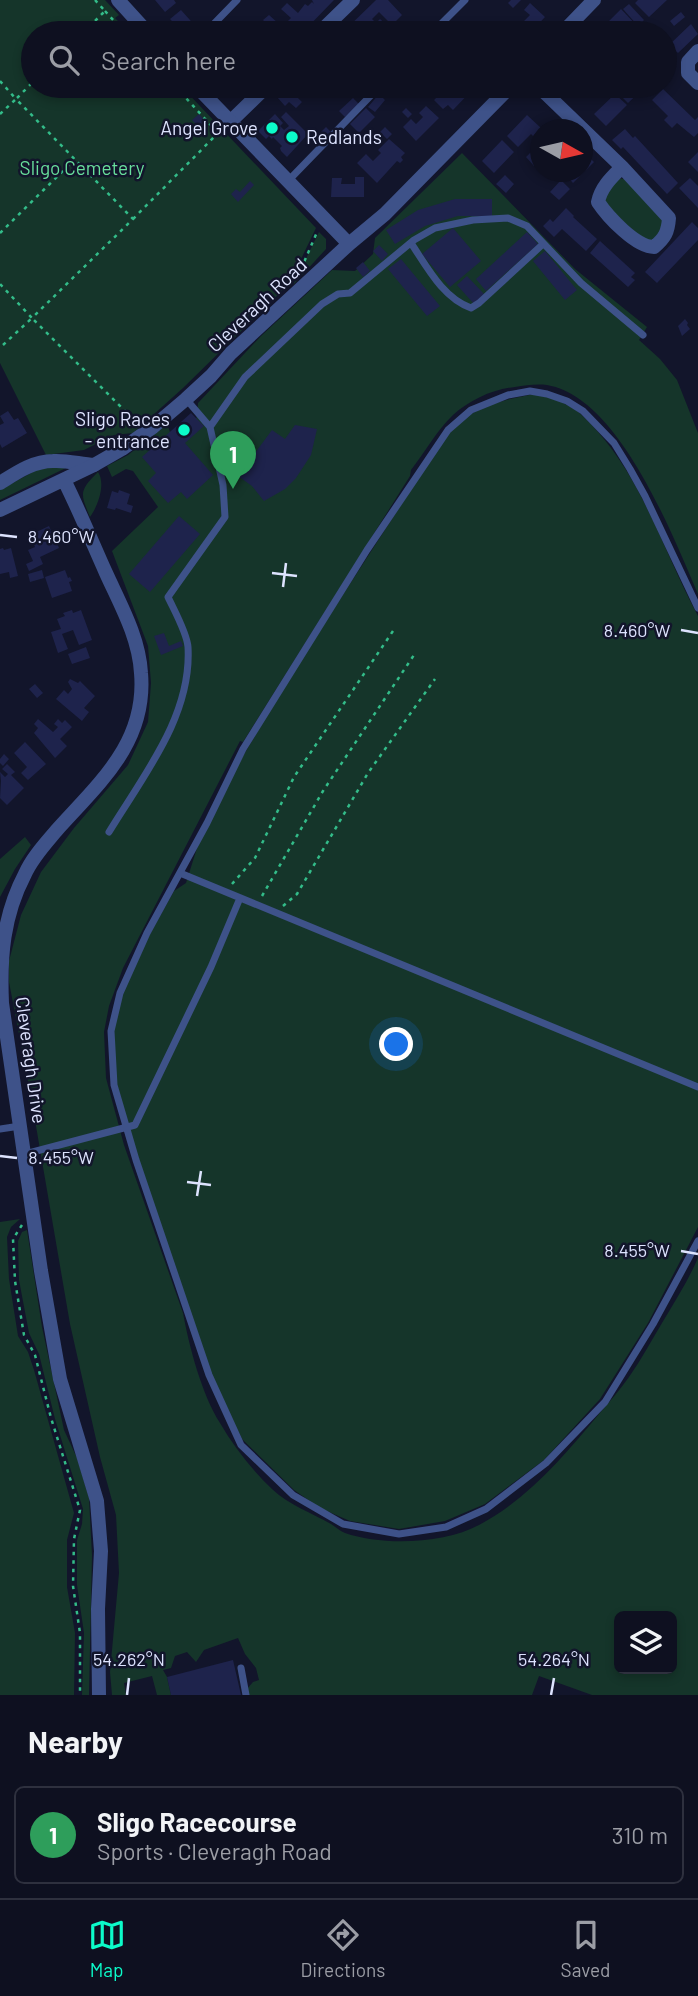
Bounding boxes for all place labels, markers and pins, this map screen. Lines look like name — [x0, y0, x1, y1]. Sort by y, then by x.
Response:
place label: Angel Grove — [160, 116, 258, 139]
marker: Angel Grove — [264, 120, 280, 136]
place label: Redlands — [306, 125, 382, 148]
marker: Redlands — [284, 129, 300, 145]
place label: Sligo Races - entrance — [75, 407, 170, 452]
marker: Sligo Races - entrance — [176, 422, 192, 438]
pin: 1 — [210, 431, 256, 489]

